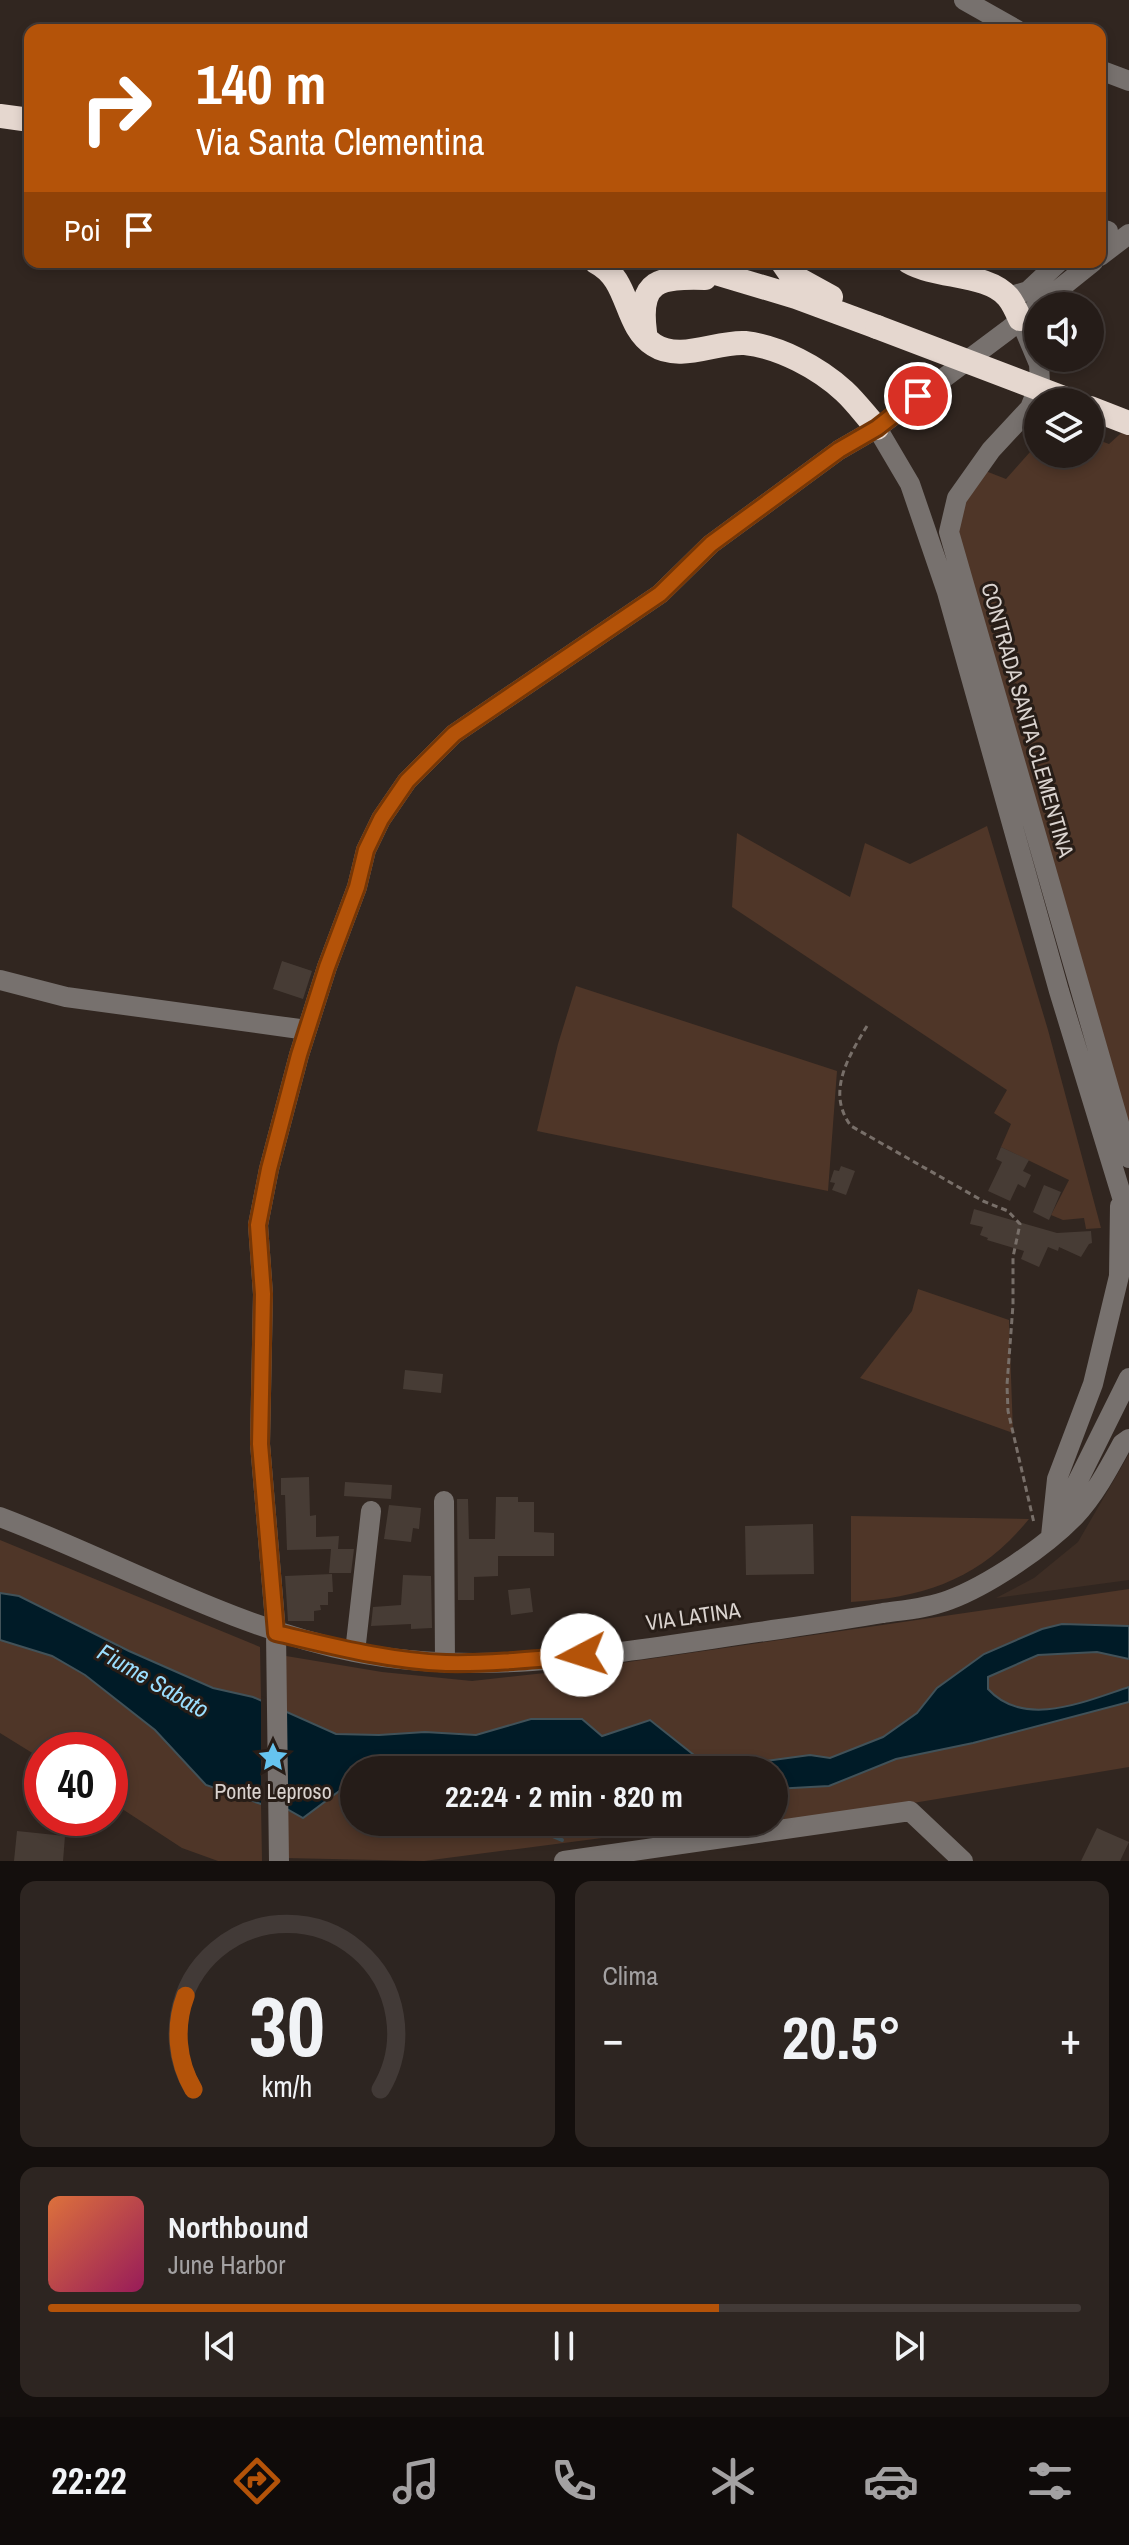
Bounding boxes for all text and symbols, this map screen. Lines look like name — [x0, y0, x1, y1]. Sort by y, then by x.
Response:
text: 140 m — [196, 46, 326, 121]
icon: right — [64, 56, 168, 160]
text: Via Santa Clementina — [196, 118, 484, 166]
icon: arrive — [117, 208, 161, 252]
text: Poi — [64, 210, 101, 250]
map controls — [1024, 292, 1104, 468]
button: sound — [1024, 292, 1104, 372]
pin — [884, 362, 952, 430]
icon: arrive — [896, 374, 940, 418]
button: layers — [1024, 388, 1104, 468]
street label: CONTRADA SANTA CLEMENTINA — [974, 579, 1082, 862]
street label: VIA LATINA — [644, 1594, 743, 1637]
position arrow — [540, 1613, 624, 1697]
water label: Fiume Sabato — [92, 1635, 215, 1725]
speed limit sign: 40 — [24, 1732, 128, 1836]
place icon: Ponte Leproso — [256, 1740, 290, 1774]
place label: Ponte Leproso — [214, 1776, 332, 1806]
text: 22:24 · 2 min · 820 m — [445, 1776, 683, 1816]
text: Clima — [603, 1958, 658, 1993]
text: 30 — [249, 1970, 325, 2082]
text: 20.5° — [782, 1997, 902, 2078]
text: − — [603, 2008, 624, 2068]
text: + — [1060, 2008, 1081, 2068]
text: km/h — [262, 2067, 313, 2106]
text: Northbound — [168, 2207, 309, 2247]
text: June Harbor — [168, 2247, 285, 2282]
icon: previous — [198, 2324, 242, 2368]
icon: pause — [542, 2324, 586, 2368]
icon: next — [887, 2324, 931, 2368]
icon: directions — [229, 2453, 285, 2509]
icon: music — [388, 2453, 444, 2509]
icon: phone — [546, 2453, 602, 2509]
icon: climate — [705, 2453, 761, 2509]
icon: car — [863, 2453, 919, 2509]
icon: filters — [1022, 2453, 1078, 2509]
text: 22:22 — [51, 2457, 127, 2505]

